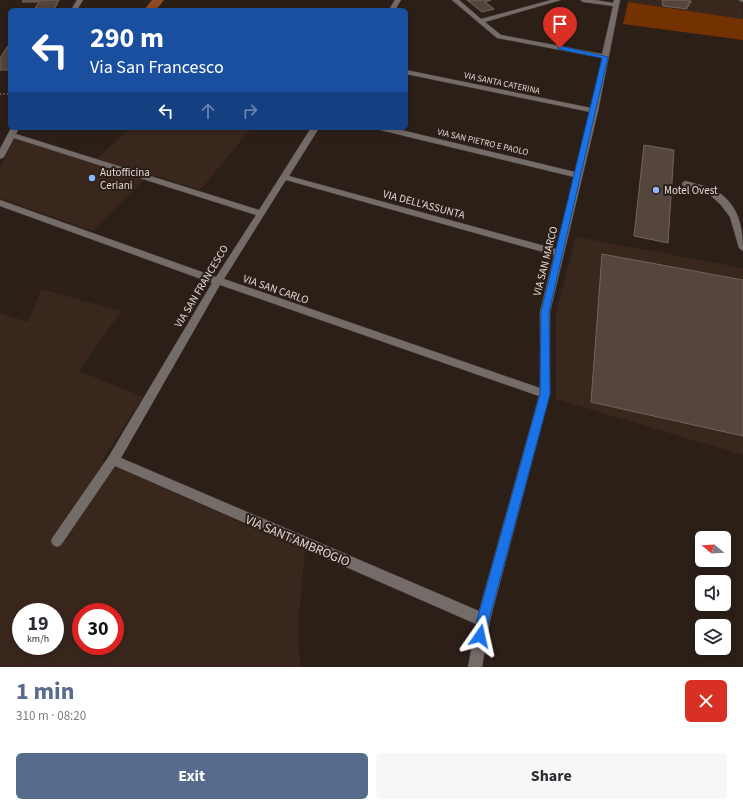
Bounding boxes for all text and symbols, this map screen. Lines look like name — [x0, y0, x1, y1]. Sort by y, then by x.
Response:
pin — [543, 7.0, 577, 48]
icon: arrive — [549, 13, 571, 35]
text: 290 m — [90, 18, 164, 58]
icon: left — [24, 24, 76, 76]
text: Via San Francesco — [90, 55, 224, 80]
street label: VIA SANTA CATERINA — [463, 69, 541, 98]
icon: left — [155, 100, 177, 122]
icon: ahead — [197, 100, 219, 122]
icon: right — [239, 100, 261, 122]
street label: VIA SAN PIETRO E PAOLO — [436, 126, 530, 159]
place label: Autofficina Ceriani — [100, 165, 150, 193]
marker: Autofficina Ceriani — [87, 173, 97, 183]
place label: Motel Ovest — [664, 183, 718, 198]
marker: Motel Ovest — [651, 185, 661, 195]
street label: VIA DELL'ASSUNTA — [381, 186, 467, 223]
street label: VIA SAN MARCO — [530, 225, 561, 298]
street label: VIA SAN FRANCESCO — [171, 242, 232, 330]
street label: VIA SAN CARLO — [241, 271, 311, 308]
street label: VIA SANT'AMBROGIO — [243, 511, 353, 571]
north arrow — [695, 531, 731, 567]
map controls — [695, 531, 731, 655]
button: sound — [695, 575, 731, 611]
speed limit sign: 30 — [72, 603, 124, 655]
text: 19 — [27, 610, 49, 638]
position arrow — [459, 615, 501, 657]
button: layers — [695, 619, 731, 655]
text: km/h — [27, 632, 49, 646]
text: 1 min — [16, 674, 74, 709]
button: close — [685, 680, 727, 722]
text: 310 m · 08:20 — [16, 707, 86, 725]
button: Exit — [16, 753, 368, 799]
button: Share — [376, 753, 727, 799]

